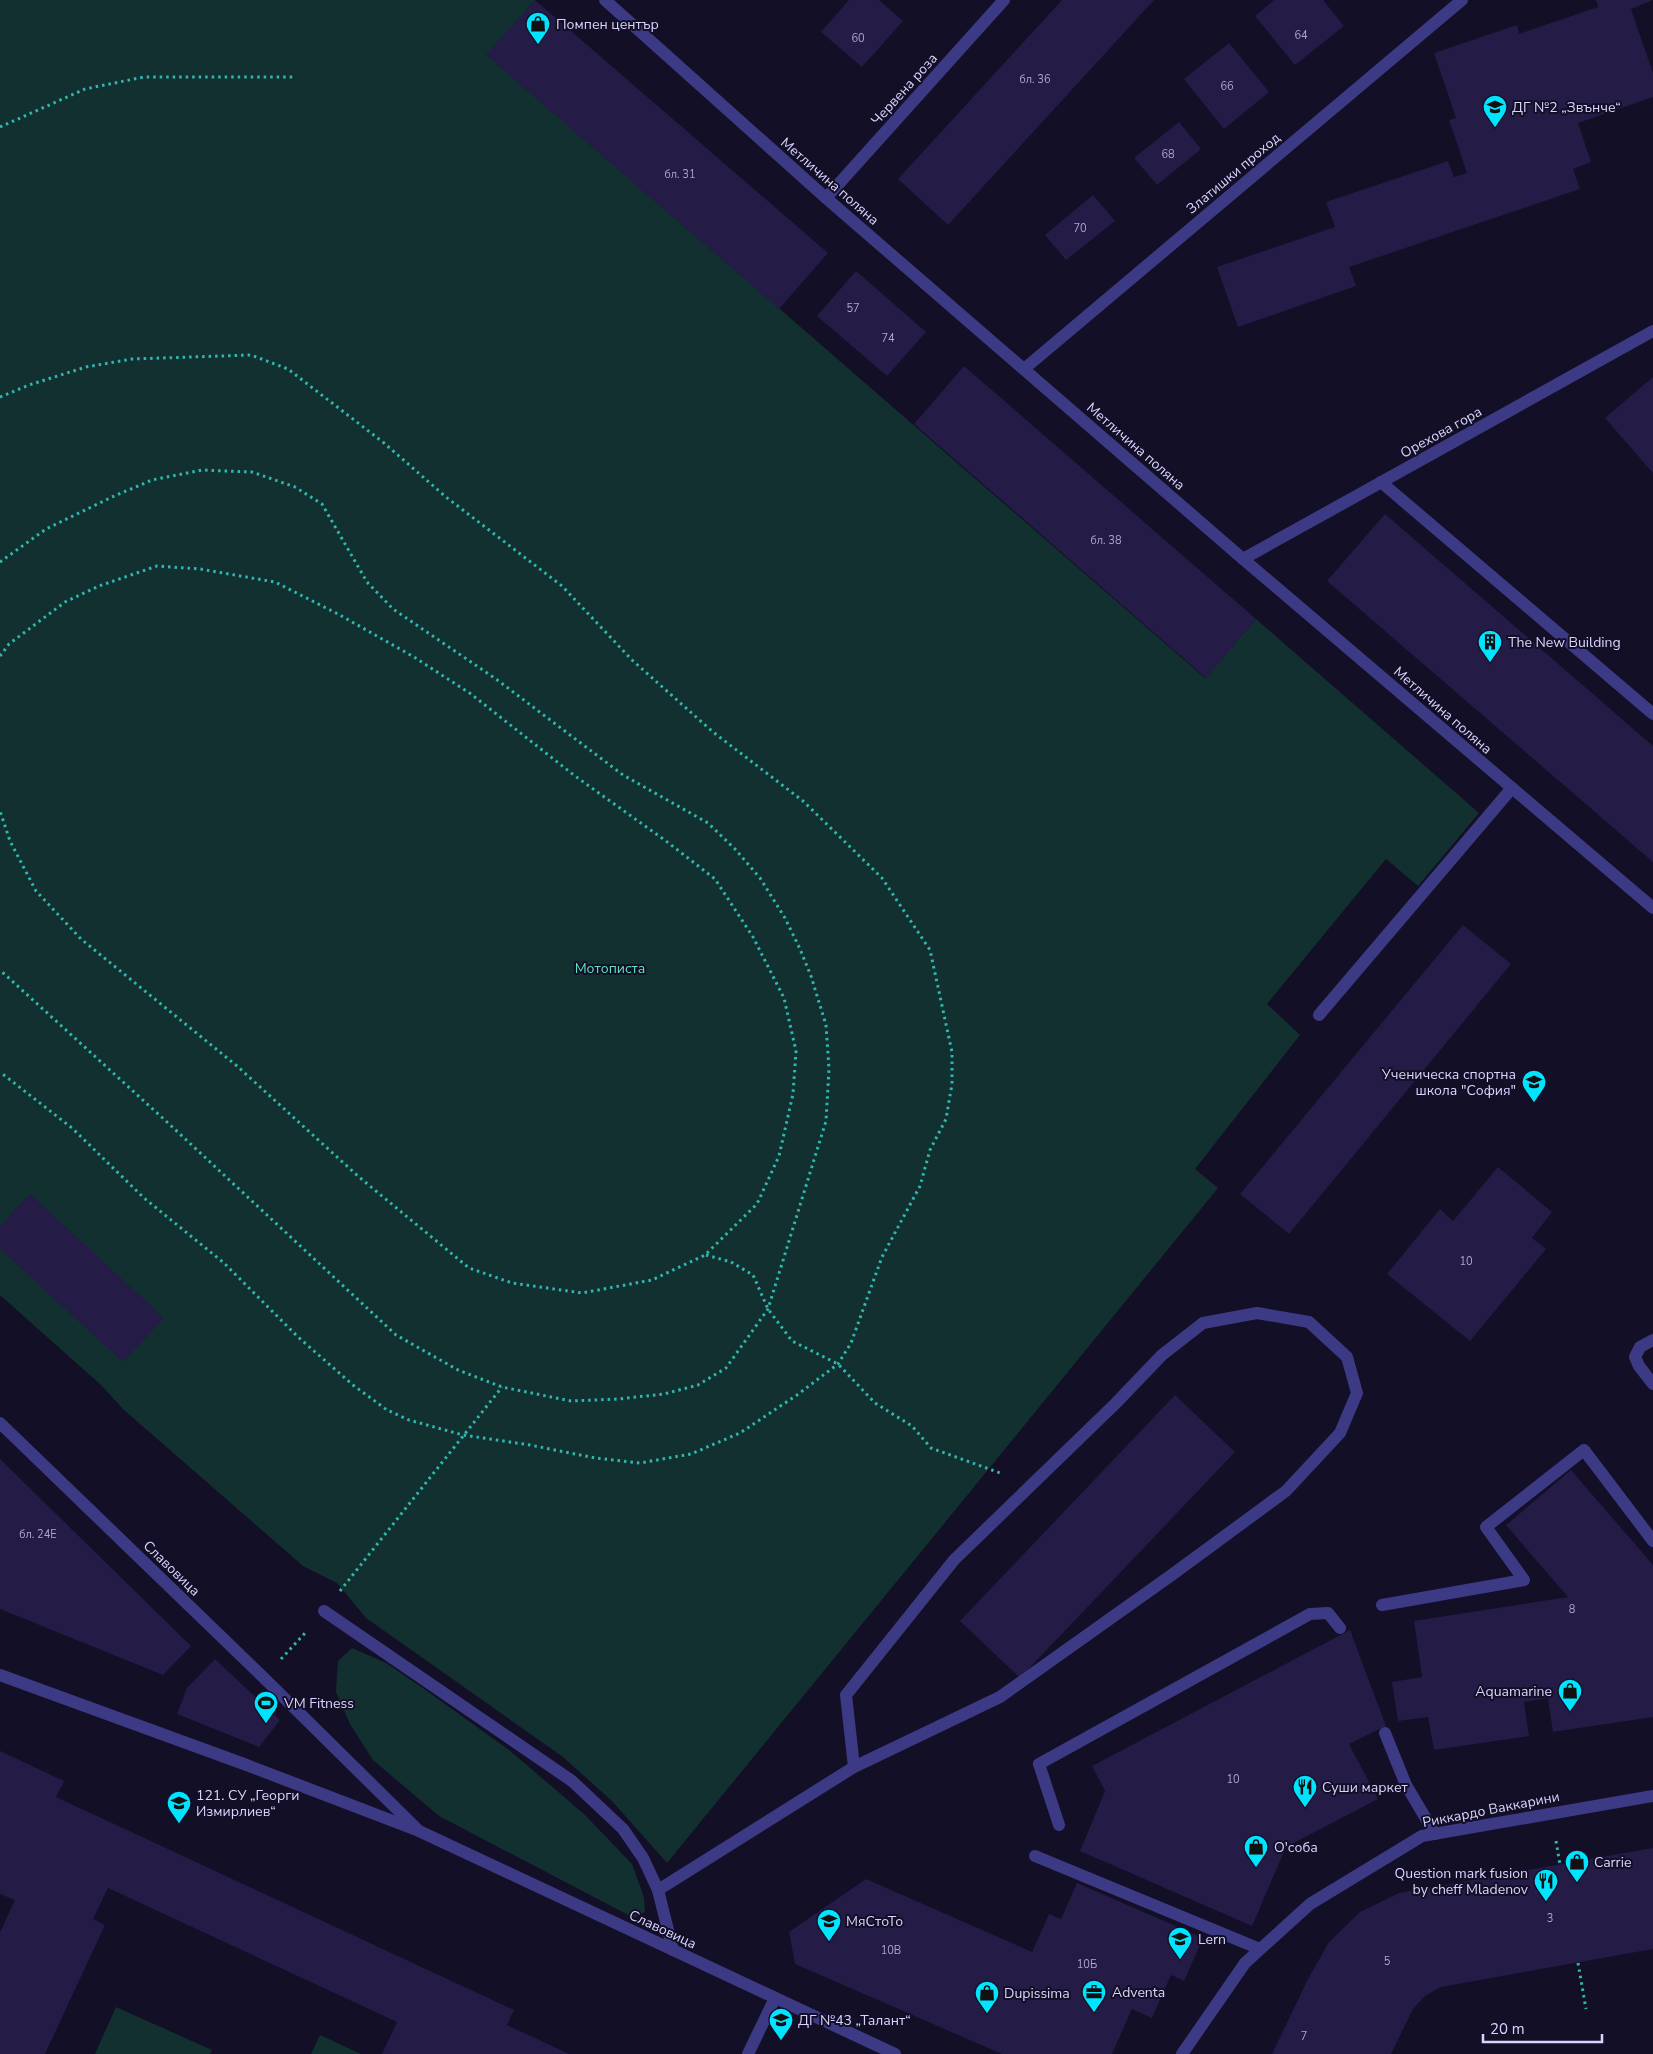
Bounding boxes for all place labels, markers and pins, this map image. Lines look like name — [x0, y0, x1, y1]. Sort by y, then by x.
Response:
shop icon: Помпен център — [525, 11, 551, 45]
place label: Помпен център — [556, 15, 659, 34]
school or university icon: ДГ №2 „Звънче“ — [1482, 94, 1508, 128]
place label: ДГ №2 „Звънче“ — [1512, 98, 1621, 117]
building icon: The New Building — [1477, 629, 1503, 663]
place label: The New Building — [1508, 633, 1621, 652]
place label: Ученическа спортна школа "София" — [1381, 1065, 1516, 1100]
school or university icon: Ученическа спортна школа "София" — [1521, 1069, 1547, 1103]
shop icon: Aquamarine — [1557, 1678, 1583, 1712]
place label: Aquamarine — [1475, 1682, 1552, 1701]
sports icon: VM Fitness — [253, 1690, 279, 1724]
place label: VM Fitness — [283, 1694, 354, 1713]
restaurant icon: Суши маркет — [1292, 1774, 1318, 1808]
place label: Суши маркет — [1322, 1778, 1409, 1797]
place label: 121. СУ „Георги Измирлиев“ — [196, 1786, 300, 1821]
school or university icon: 121. СУ „Георги Измирлиев“ — [166, 1790, 192, 1824]
shop icon: О'соба — [1243, 1834, 1269, 1868]
place label: О'соба — [1274, 1838, 1318, 1857]
shop icon: Carrie — [1564, 1849, 1590, 1883]
place label: Carrie — [1594, 1853, 1631, 1872]
place label: Question mark fusion by cheff Mladenov — [1395, 1864, 1529, 1899]
restaurant icon: Question mark fusion by cheff Mladenov — [1533, 1868, 1559, 1902]
school or university icon: МяСтоТо — [816, 1908, 842, 1942]
place label: МяСтоТо — [846, 1912, 903, 1931]
school or university icon: Lern — [1167, 1926, 1193, 1960]
place label: Lern — [1198, 1930, 1226, 1949]
office icon: Adventa — [1081, 1979, 1107, 2013]
shop icon: Dupissima — [974, 1980, 1000, 2014]
place label: Adventa — [1112, 1983, 1165, 2002]
place label: Dupissima — [1004, 1984, 1070, 2003]
school or university icon: ДГ №43 „Талант“ — [768, 2007, 794, 2041]
place label: ДГ №43 „Талант“ — [798, 2011, 911, 2030]

